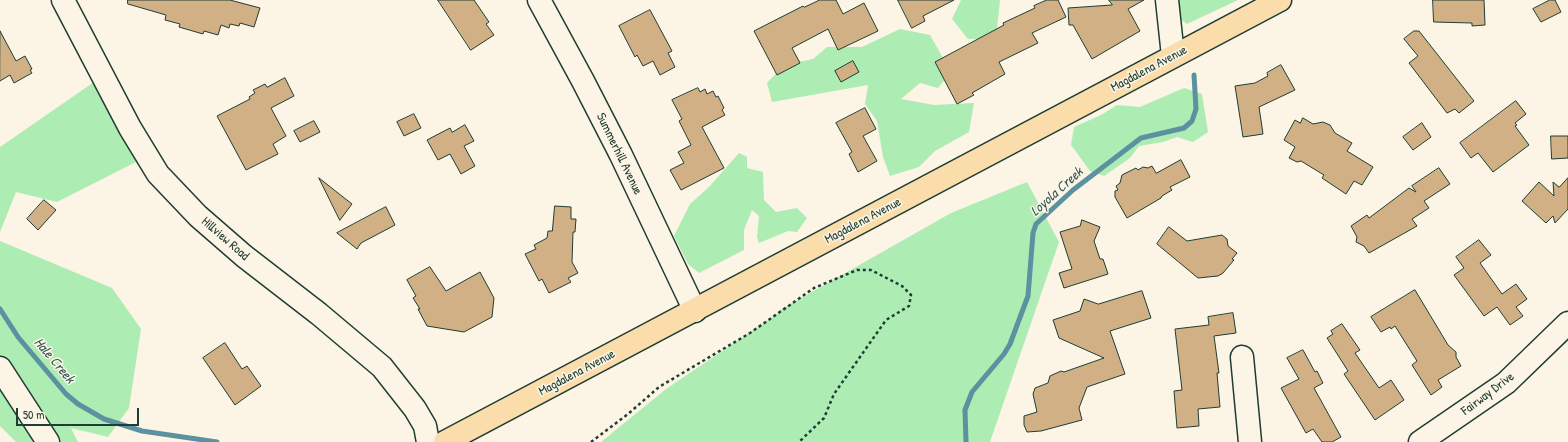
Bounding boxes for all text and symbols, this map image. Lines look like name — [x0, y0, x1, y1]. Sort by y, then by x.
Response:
street label: Magdalena Avenue — [1108, 42, 1190, 96]
street label: Summerhill Avenue — [592, 111, 646, 197]
water label: Loyola Creek — [1027, 164, 1087, 220]
street label: Magdalena Avenue — [822, 194, 904, 248]
street label: Hillview Road — [198, 214, 252, 264]
water label: Hale Creek — [30, 335, 78, 387]
street label: Magdalena Avenue — [536, 346, 618, 400]
street label: Fairway Drive — [1459, 369, 1517, 419]
scale bar — [18, 400, 141, 426]
text: 50 m — [23, 406, 44, 423]

